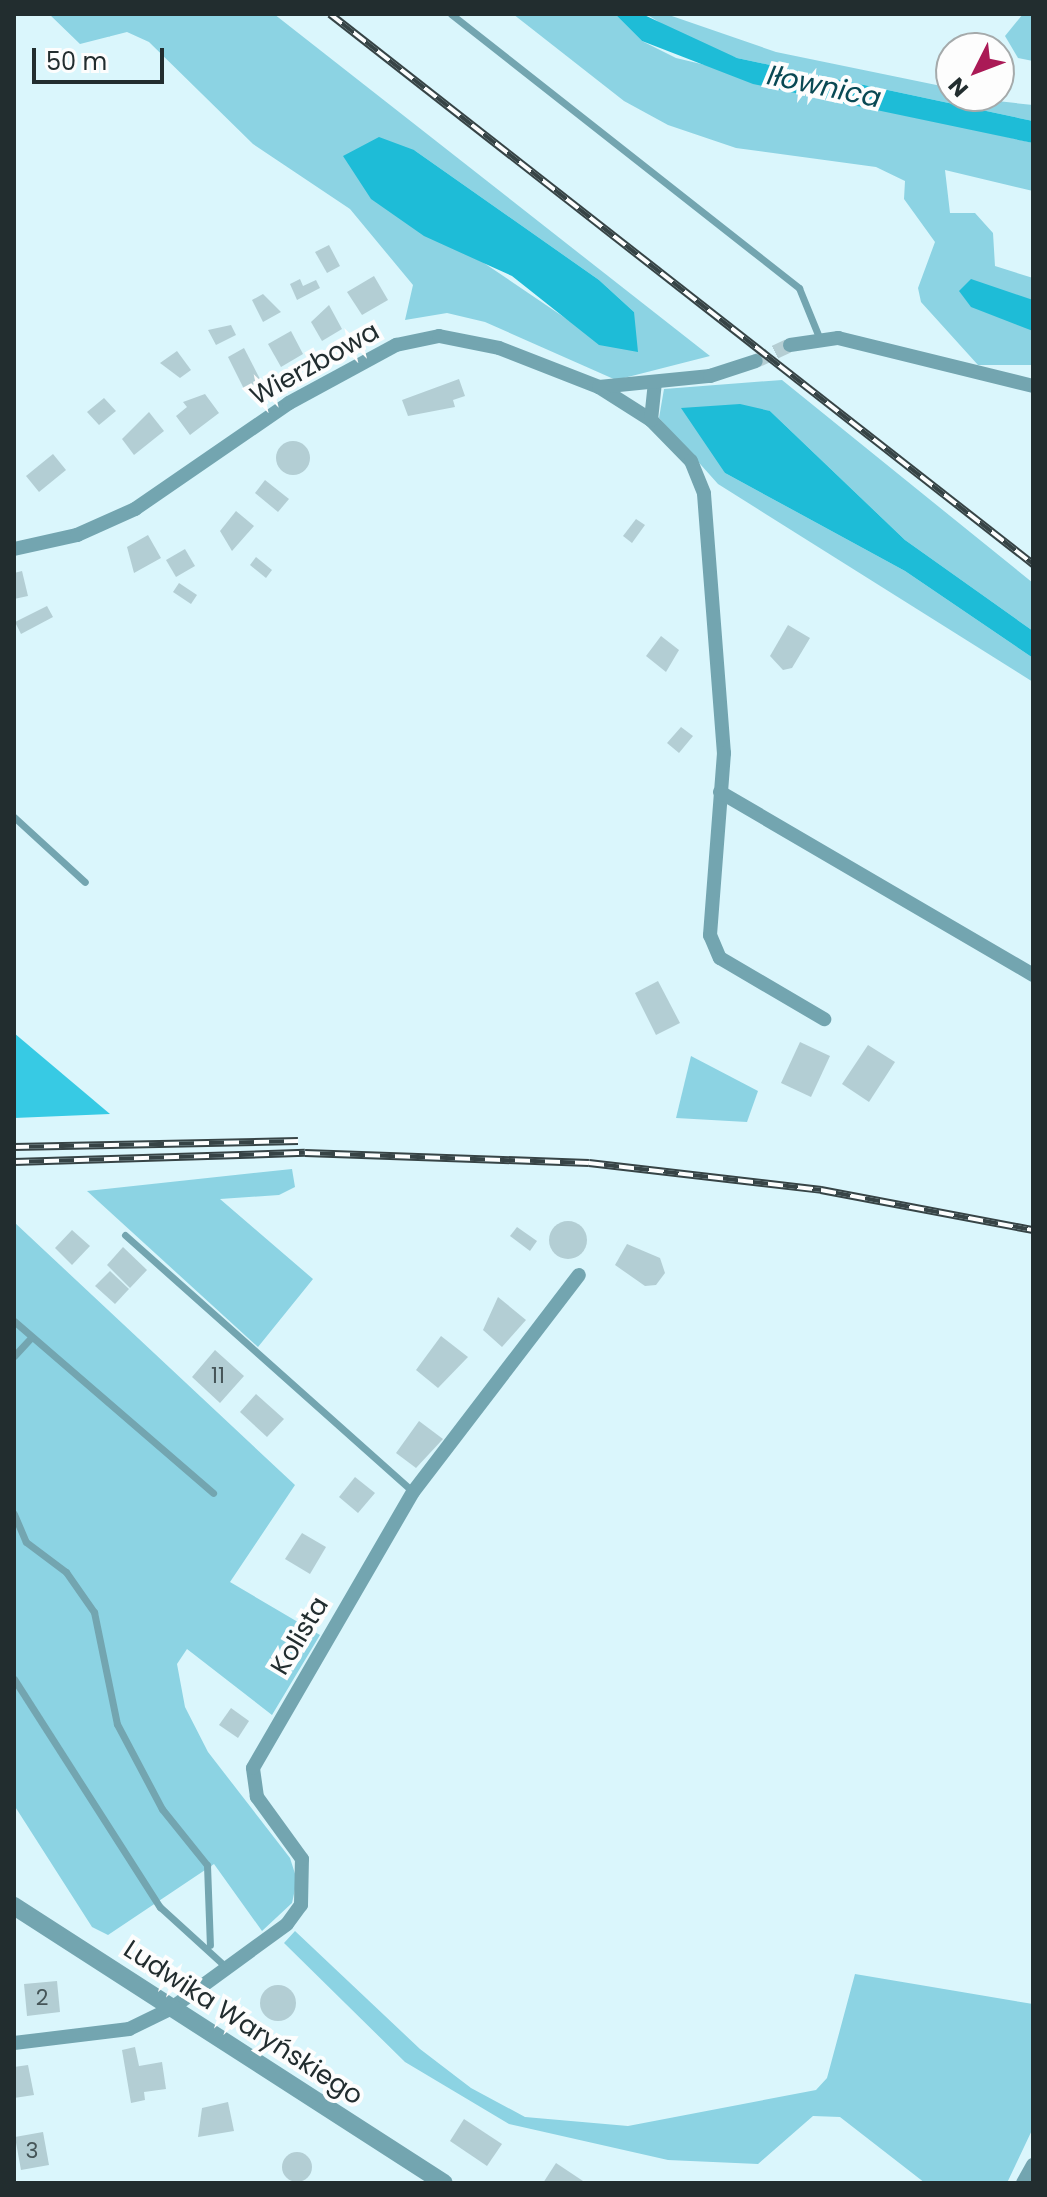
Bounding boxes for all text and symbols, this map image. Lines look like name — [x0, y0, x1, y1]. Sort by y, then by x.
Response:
scale bar — [36, 32, 168, 82]
north arrow — [935, 32, 1015, 112]
text: 50 m — [46, 45, 107, 78]
water label: Iłownica — [764, 59, 884, 115]
text: N — [941, 71, 975, 104]
street label: Wierzbowa — [245, 316, 385, 412]
house number: 11 — [211, 1363, 225, 1389]
street label: Kolista — [265, 1591, 335, 1681]
street label: Ludwika Waryńskiego — [118, 1934, 368, 2112]
house number: 2 — [36, 1985, 48, 2011]
house number: 3 — [26, 2138, 38, 2164]

